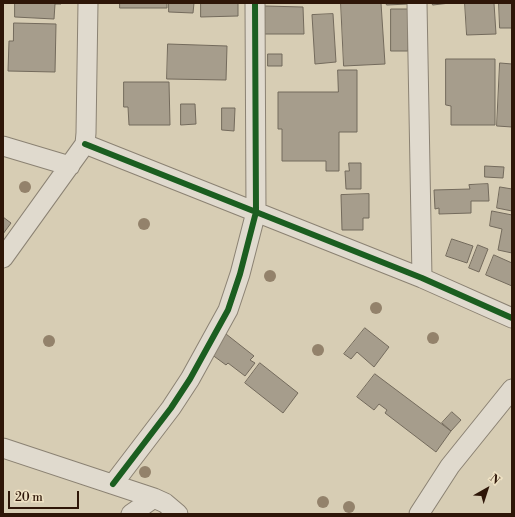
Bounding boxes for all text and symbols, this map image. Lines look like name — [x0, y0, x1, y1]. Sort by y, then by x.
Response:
north arrow — [467, 469, 507, 509]
text: N — [487, 471, 502, 488]
scale bar — [10, 483, 81, 509]
text: 20 m — [15, 490, 43, 505]

